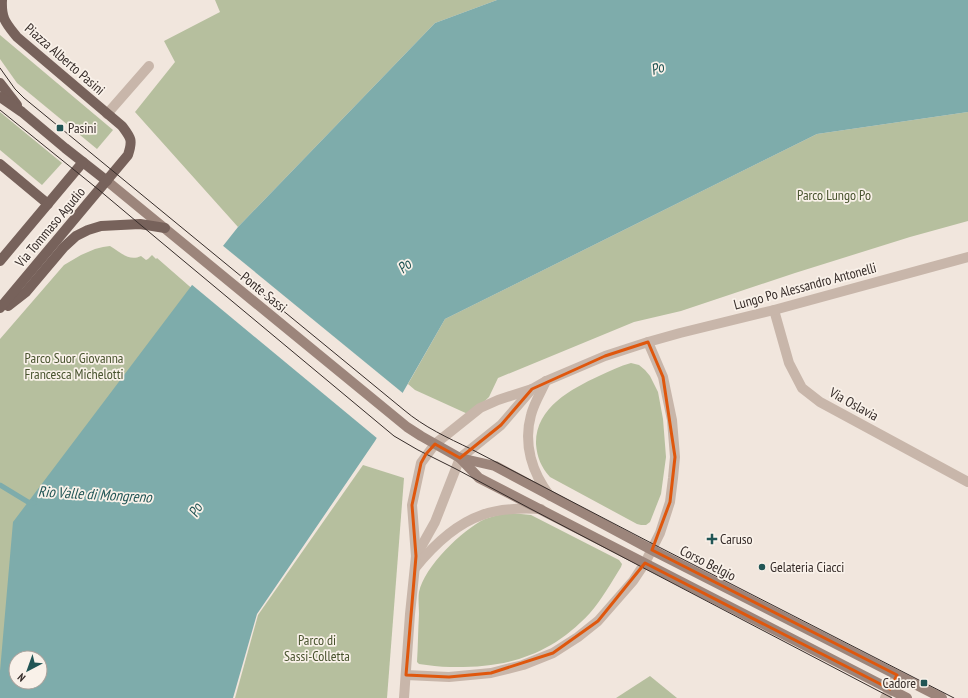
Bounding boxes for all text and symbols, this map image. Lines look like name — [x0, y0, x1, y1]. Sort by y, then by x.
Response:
street label: Piazza Alberto Pasini — [21, 19, 109, 99]
water label: Po — [648, 56, 668, 79]
place label: Pasini — [68, 119, 97, 137]
marker: Pasini — [55, 123, 65, 133]
street label: Via Tommaso Agudio — [10, 183, 89, 272]
park label: Parco Lungo Po — [797, 186, 871, 204]
water label: Po — [393, 254, 416, 277]
street label: Lungo Po Alessandro Antonelli — [732, 258, 878, 314]
street label: Ponte Sassi — [237, 268, 291, 316]
park label: Parco Suor Giovanna Francesca Michelotti — [24, 349, 124, 383]
street label: Via Oslavia — [825, 383, 882, 425]
water label: Rio Valle di Mongreno — [38, 482, 154, 507]
water label: Po — [184, 498, 207, 520]
place label: Caruso — [720, 530, 753, 548]
marker: Caruso — [707, 534, 717, 544]
street label: Corso Belgio — [677, 541, 739, 585]
place label: Gelateria Ciacci — [770, 558, 844, 576]
marker: Gelateria Ciacci — [757, 562, 767, 572]
park label: Parco di Sassi-Colletta — [284, 631, 350, 665]
north arrow — [8, 650, 48, 690]
text: N — [15, 670, 28, 685]
place label: Cadore — [882, 674, 916, 692]
marker: Cadore — [919, 678, 929, 688]

